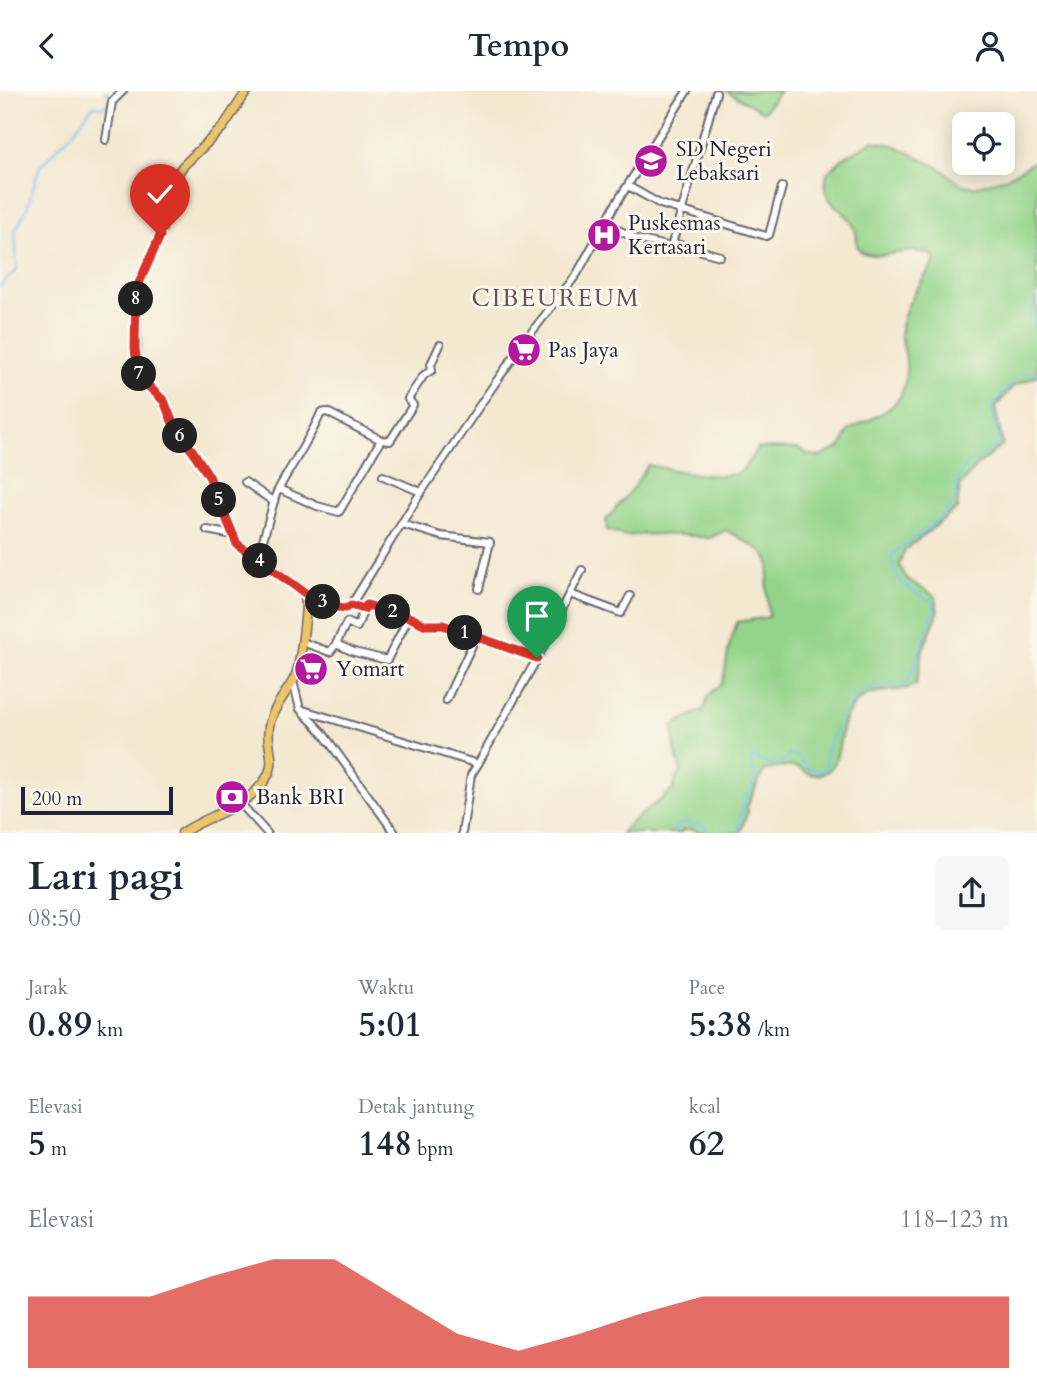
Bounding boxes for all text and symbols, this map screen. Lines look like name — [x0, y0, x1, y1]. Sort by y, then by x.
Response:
text: Tempo — [468, 24, 569, 68]
icon: back — [28, 27, 66, 65]
icon: person — [971, 27, 1009, 65]
map controls — [952, 112, 1015, 175]
button: locate — [952, 112, 1015, 175]
place label: SD Negeri Lebaksari — [676, 135, 772, 188]
school or university icon: SD Negeri Lebaksari — [632, 142, 670, 180]
pin — [130, 164, 190, 236]
icon: check — [141, 175, 179, 213]
place label: Puskesmas Kertasari — [628, 209, 721, 262]
hospital icon: Puskesmas Kertasari — [585, 216, 623, 254]
pin: 8 — [118, 281, 154, 317]
district label: CIBEUREUM — [472, 282, 640, 315]
text: 8 — [131, 285, 140, 311]
supermarket icon: Pas Jaya — [505, 331, 543, 369]
place label: Pas Jaya — [548, 336, 619, 365]
pin: 7 — [122, 357, 156, 391]
text: 7 — [134, 360, 143, 386]
pin: 6 — [162, 419, 198, 453]
text: 6 — [175, 422, 184, 448]
pin: 5 — [202, 483, 236, 517]
text: 5 — [214, 486, 223, 512]
pin: 4 — [243, 543, 278, 579]
text: 4 — [255, 547, 264, 573]
pin: 3 — [306, 585, 340, 619]
pin — [507, 586, 567, 658]
text: 3 — [318, 588, 327, 614]
pin: 2 — [376, 595, 410, 629]
icon: arrive — [518, 597, 556, 635]
text: 2 — [388, 598, 397, 624]
pin: 1 — [448, 615, 482, 651]
text: 1 — [460, 619, 469, 645]
supermarket icon: Yomart — [292, 650, 330, 688]
place label: Yomart — [336, 655, 405, 684]
bank icon: Bank BRI — [213, 778, 251, 816]
place label: Bank BRI — [256, 783, 344, 812]
scale bar — [21, 784, 173, 816]
text: 200 m — [32, 786, 82, 812]
text: Lari pagi — [28, 851, 184, 903]
button: share — [935, 856, 1009, 930]
text: 08:50 — [28, 903, 81, 934]
text: Jarak — [28, 975, 68, 1001]
text: Waktu — [358, 975, 414, 1001]
text: Pace — [689, 975, 725, 1001]
text: 0.89 — [28, 1001, 92, 1049]
text: 5:01 — [358, 1001, 422, 1049]
text: 5:38 — [689, 1001, 753, 1049]
text: km — [92, 1017, 123, 1043]
text: /km — [753, 1017, 790, 1043]
text: Elevasi — [28, 1094, 83, 1120]
text: Detak jantung — [358, 1094, 474, 1120]
text: kcal — [689, 1094, 721, 1120]
text: 5 — [28, 1120, 46, 1168]
text: 148 — [358, 1120, 412, 1168]
text: 62 — [689, 1120, 725, 1168]
text: m — [46, 1136, 67, 1162]
text: bpm — [412, 1136, 454, 1162]
text: Elevasi — [28, 1204, 94, 1235]
text: 118–123 m — [900, 1204, 1009, 1235]

